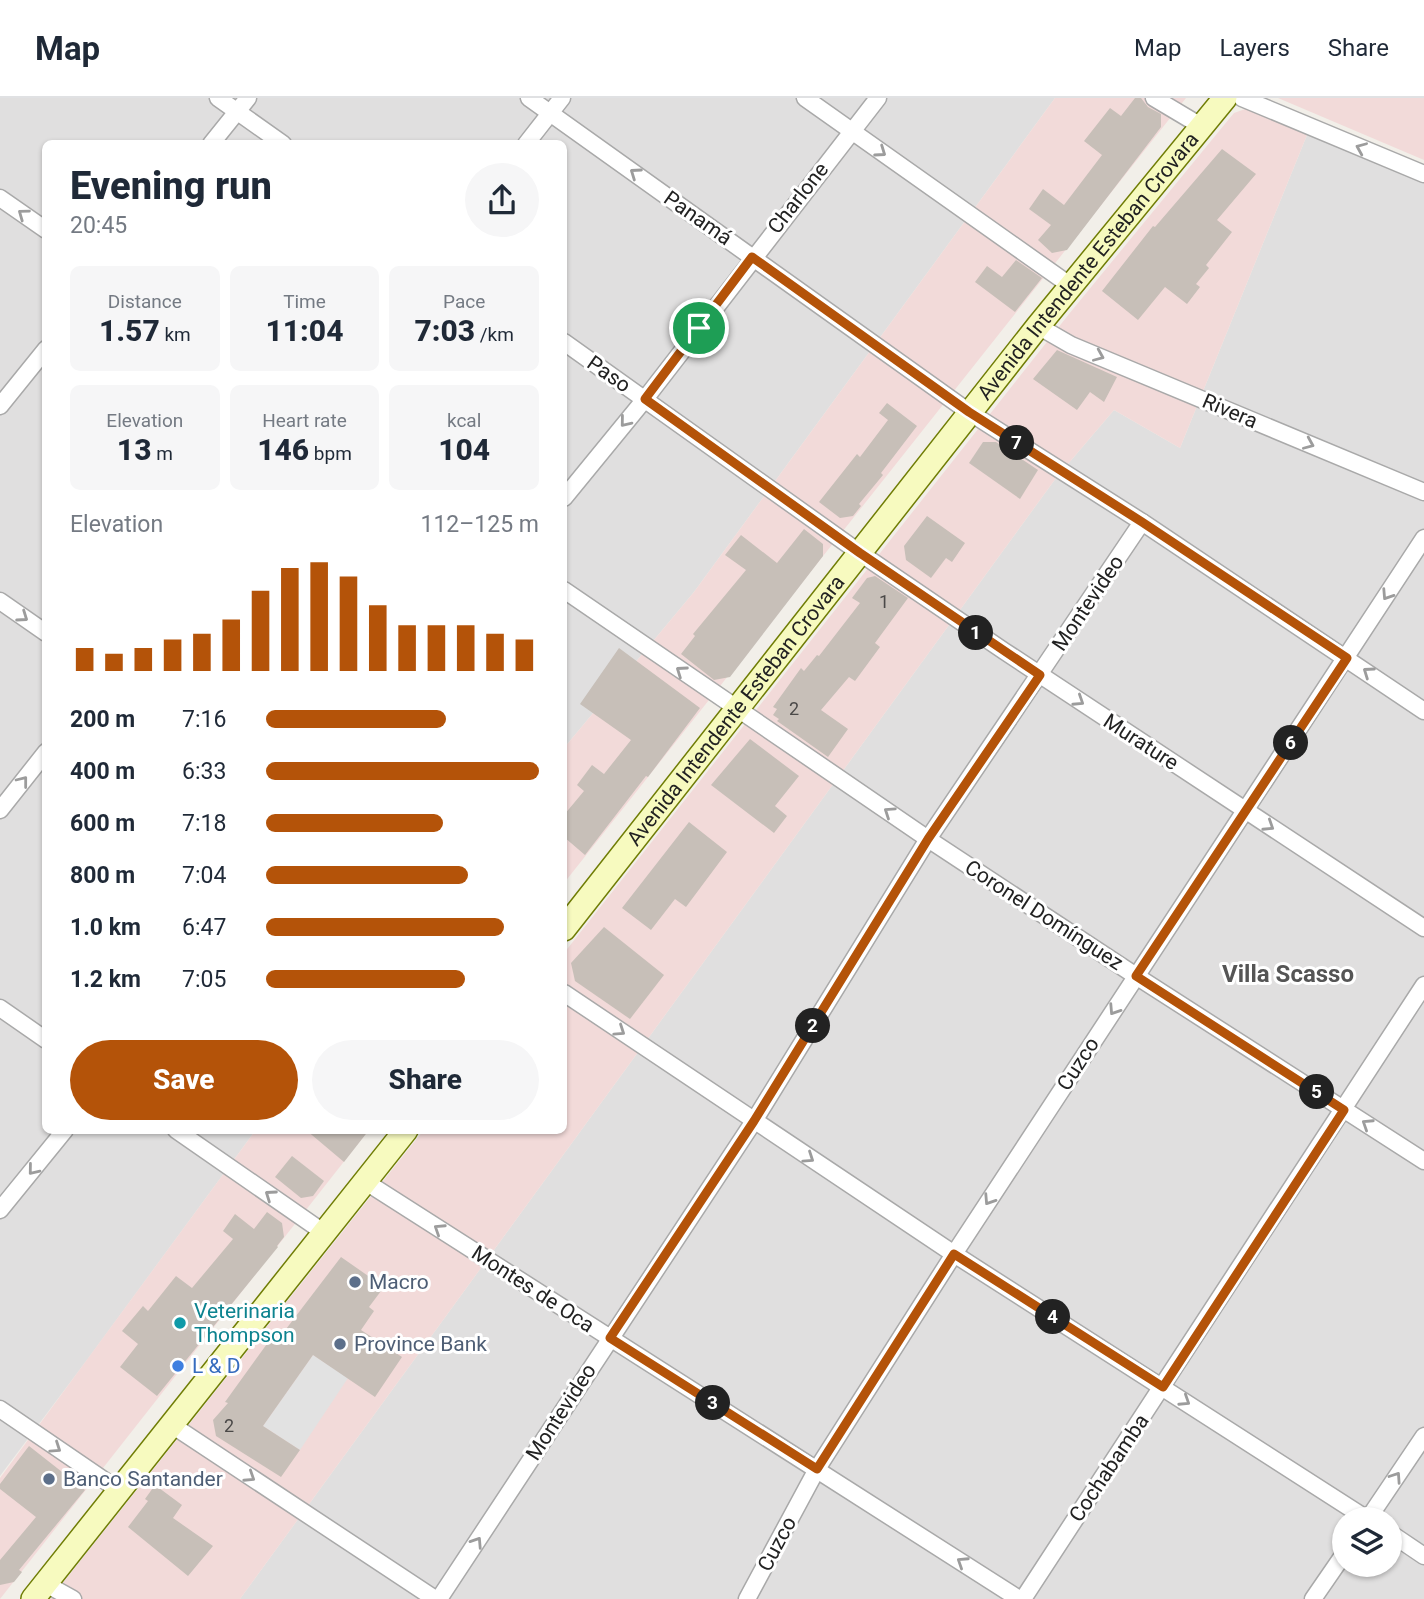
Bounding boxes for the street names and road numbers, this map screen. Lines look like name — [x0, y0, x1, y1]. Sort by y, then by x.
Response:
street label: Avenida Intendente Esteban Crovara — [973, 128, 1204, 405]
street label: Charlone — [763, 158, 833, 238]
street label: Panamá — [659, 186, 737, 250]
street label: Paso — [583, 351, 635, 397]
street label: Rivera — [1199, 389, 1261, 433]
street label: Montevideo — [1047, 551, 1129, 655]
street label: Avenida Intendente Esteban Crovara — [622, 570, 849, 850]
street label: Murature — [1099, 709, 1183, 775]
street label: Coronel Domínguez — [961, 855, 1127, 975]
street label: Cuzco — [1052, 1033, 1104, 1095]
street label: Montes de Oca — [467, 1241, 599, 1337]
street label: Montevideo — [521, 1359, 601, 1465]
street label: Cochabamba — [1064, 1410, 1154, 1526]
street label: Cuzco — [753, 1513, 801, 1575]

